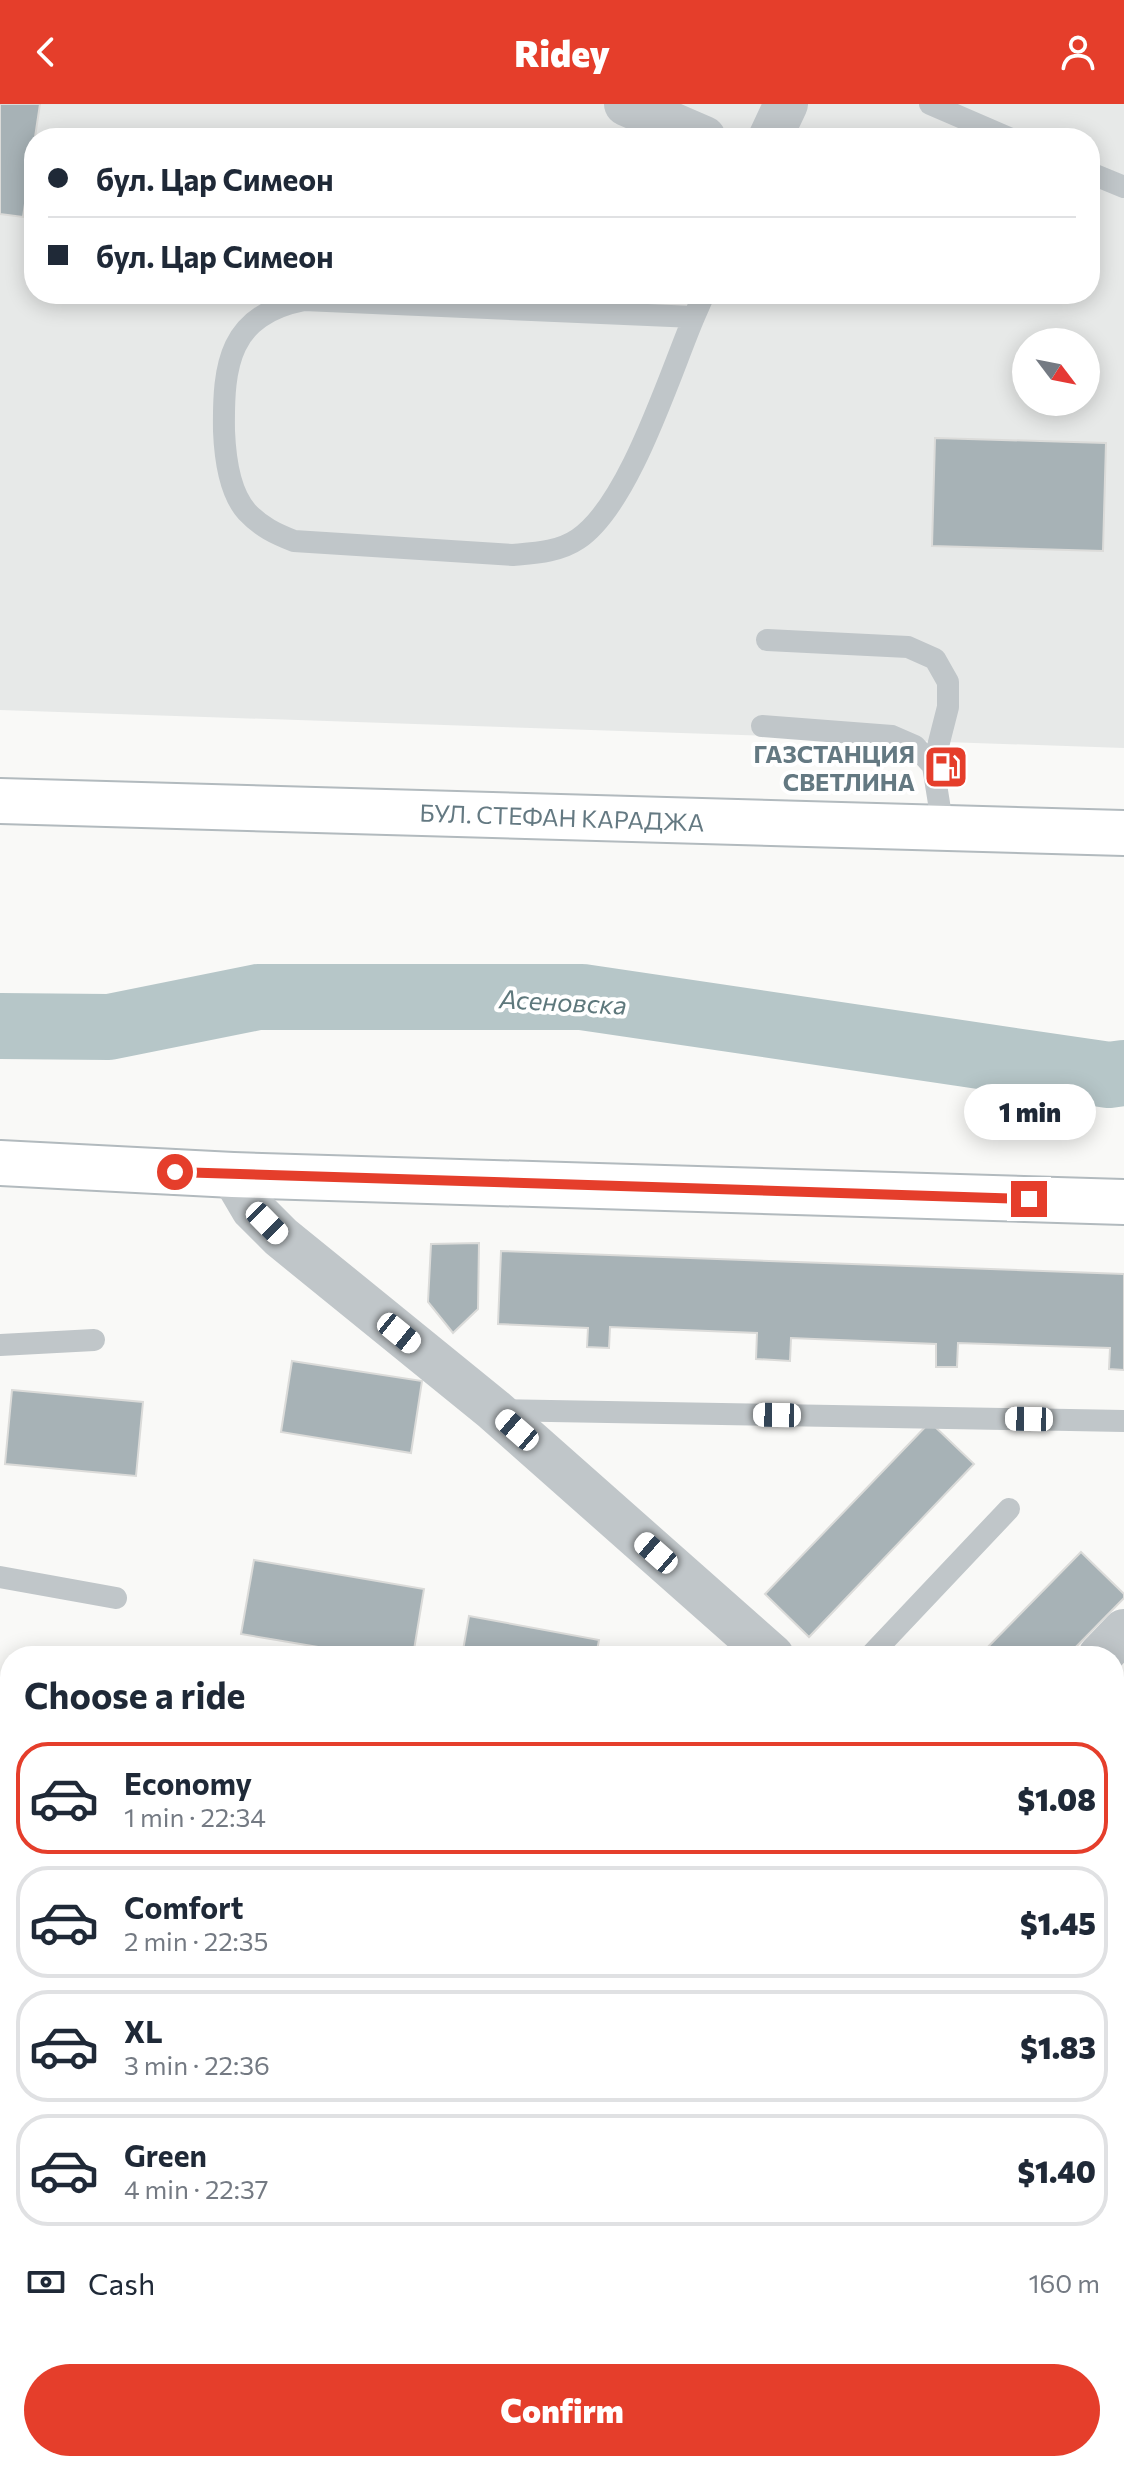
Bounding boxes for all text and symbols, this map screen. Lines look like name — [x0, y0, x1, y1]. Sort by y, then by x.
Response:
icon: back — [24, 30, 68, 74]
text: Ridey — [514, 30, 610, 74]
icon: person — [1056, 30, 1100, 74]
text: бул. Цар Симеон — [96, 160, 334, 197]
text: бул. Цар Симеон — [96, 237, 334, 274]
north arrow — [1012, 328, 1100, 416]
map controls — [1012, 328, 1100, 416]
place label: ГАЗСТАНЦИЯ СВЕТЛИНА — [753, 739, 915, 796]
fuel station icon: ГАЗСТАНЦИЯ СВЕТЛИНА — [922, 743, 970, 791]
street label: БУЛ. СТЕФАН КАРАДЖА — [419, 798, 705, 836]
water label: Асеновска — [497, 982, 628, 1020]
callout: 1 min — [963, 1083, 1095, 1139]
text: 1 min — [999, 1096, 1061, 1127]
route start — [157, 1154, 193, 1190]
route end — [1011, 1181, 1047, 1217]
car — [242, 1198, 292, 1248]
car — [373, 1309, 425, 1357]
car — [753, 1403, 801, 1427]
car — [491, 1405, 543, 1455]
car — [1005, 1407, 1053, 1431]
car — [630, 1528, 682, 1578]
text: Choose a ride — [24, 1672, 245, 1716]
icon: car — [28, 1762, 100, 1834]
text: Economy — [124, 1764, 252, 1801]
text: $1.08 — [1018, 1780, 1096, 1817]
text: 1 min · 22:34 — [124, 1801, 266, 1832]
icon: car — [28, 1886, 100, 1958]
text: Comfort — [124, 1888, 243, 1925]
text: $1.45 — [1020, 1904, 1096, 1941]
text: 2 min · 22:35 — [124, 1925, 269, 1956]
icon: car — [28, 2010, 100, 2082]
text: XL — [124, 2012, 163, 2049]
text: $1.83 — [1020, 2028, 1096, 2065]
text: 3 min · 22:36 — [124, 2049, 270, 2080]
icon: car — [28, 2134, 100, 2206]
text: Green — [124, 2136, 207, 2173]
text: $1.40 — [1017, 2152, 1096, 2189]
text: 4 min · 22:37 — [124, 2173, 268, 2204]
icon: cash — [24, 2260, 68, 2304]
text: Cash — [88, 2264, 155, 2301]
text: 160 m — [1028, 2267, 1100, 2298]
button: Confirm — [24, 2364, 1100, 2456]

